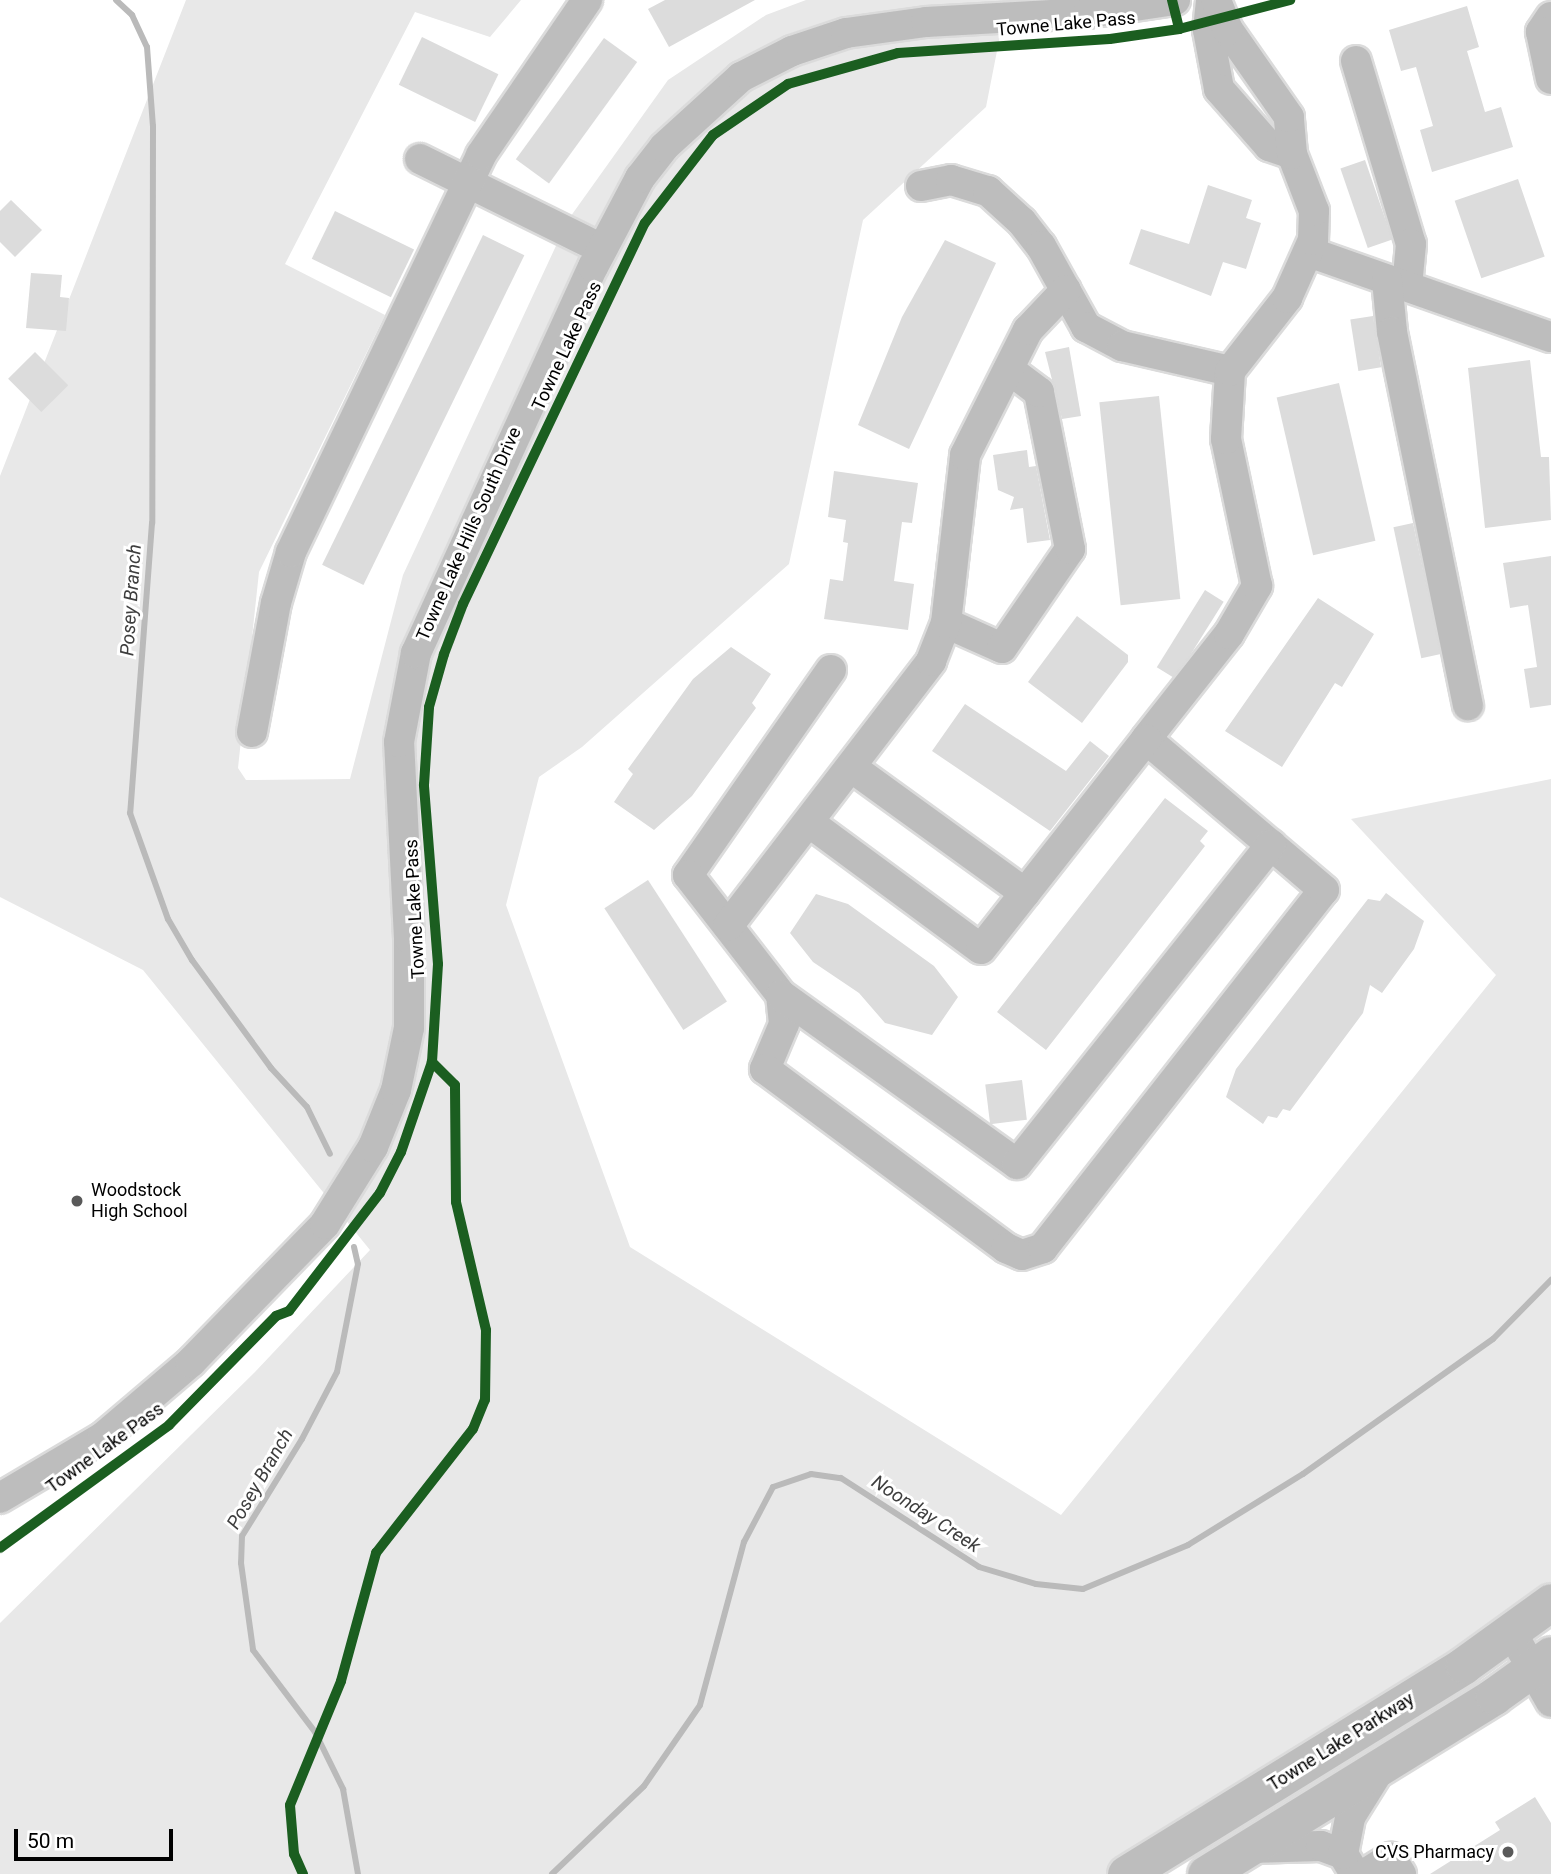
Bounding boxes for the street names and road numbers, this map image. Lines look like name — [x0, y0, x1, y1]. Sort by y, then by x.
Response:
street label: Towne Lake Pass — [995, 7, 1137, 41]
street label: Towne Lake Pass — [528, 278, 606, 414]
street label: Towne Lake Hills South Drive — [412, 424, 526, 644]
street label: Towne Lake Pass — [401, 839, 429, 979]
street label: Towne Lake Pass — [42, 1398, 168, 1498]
street label: Towne Lake Parkway — [1264, 1688, 1418, 1796]

